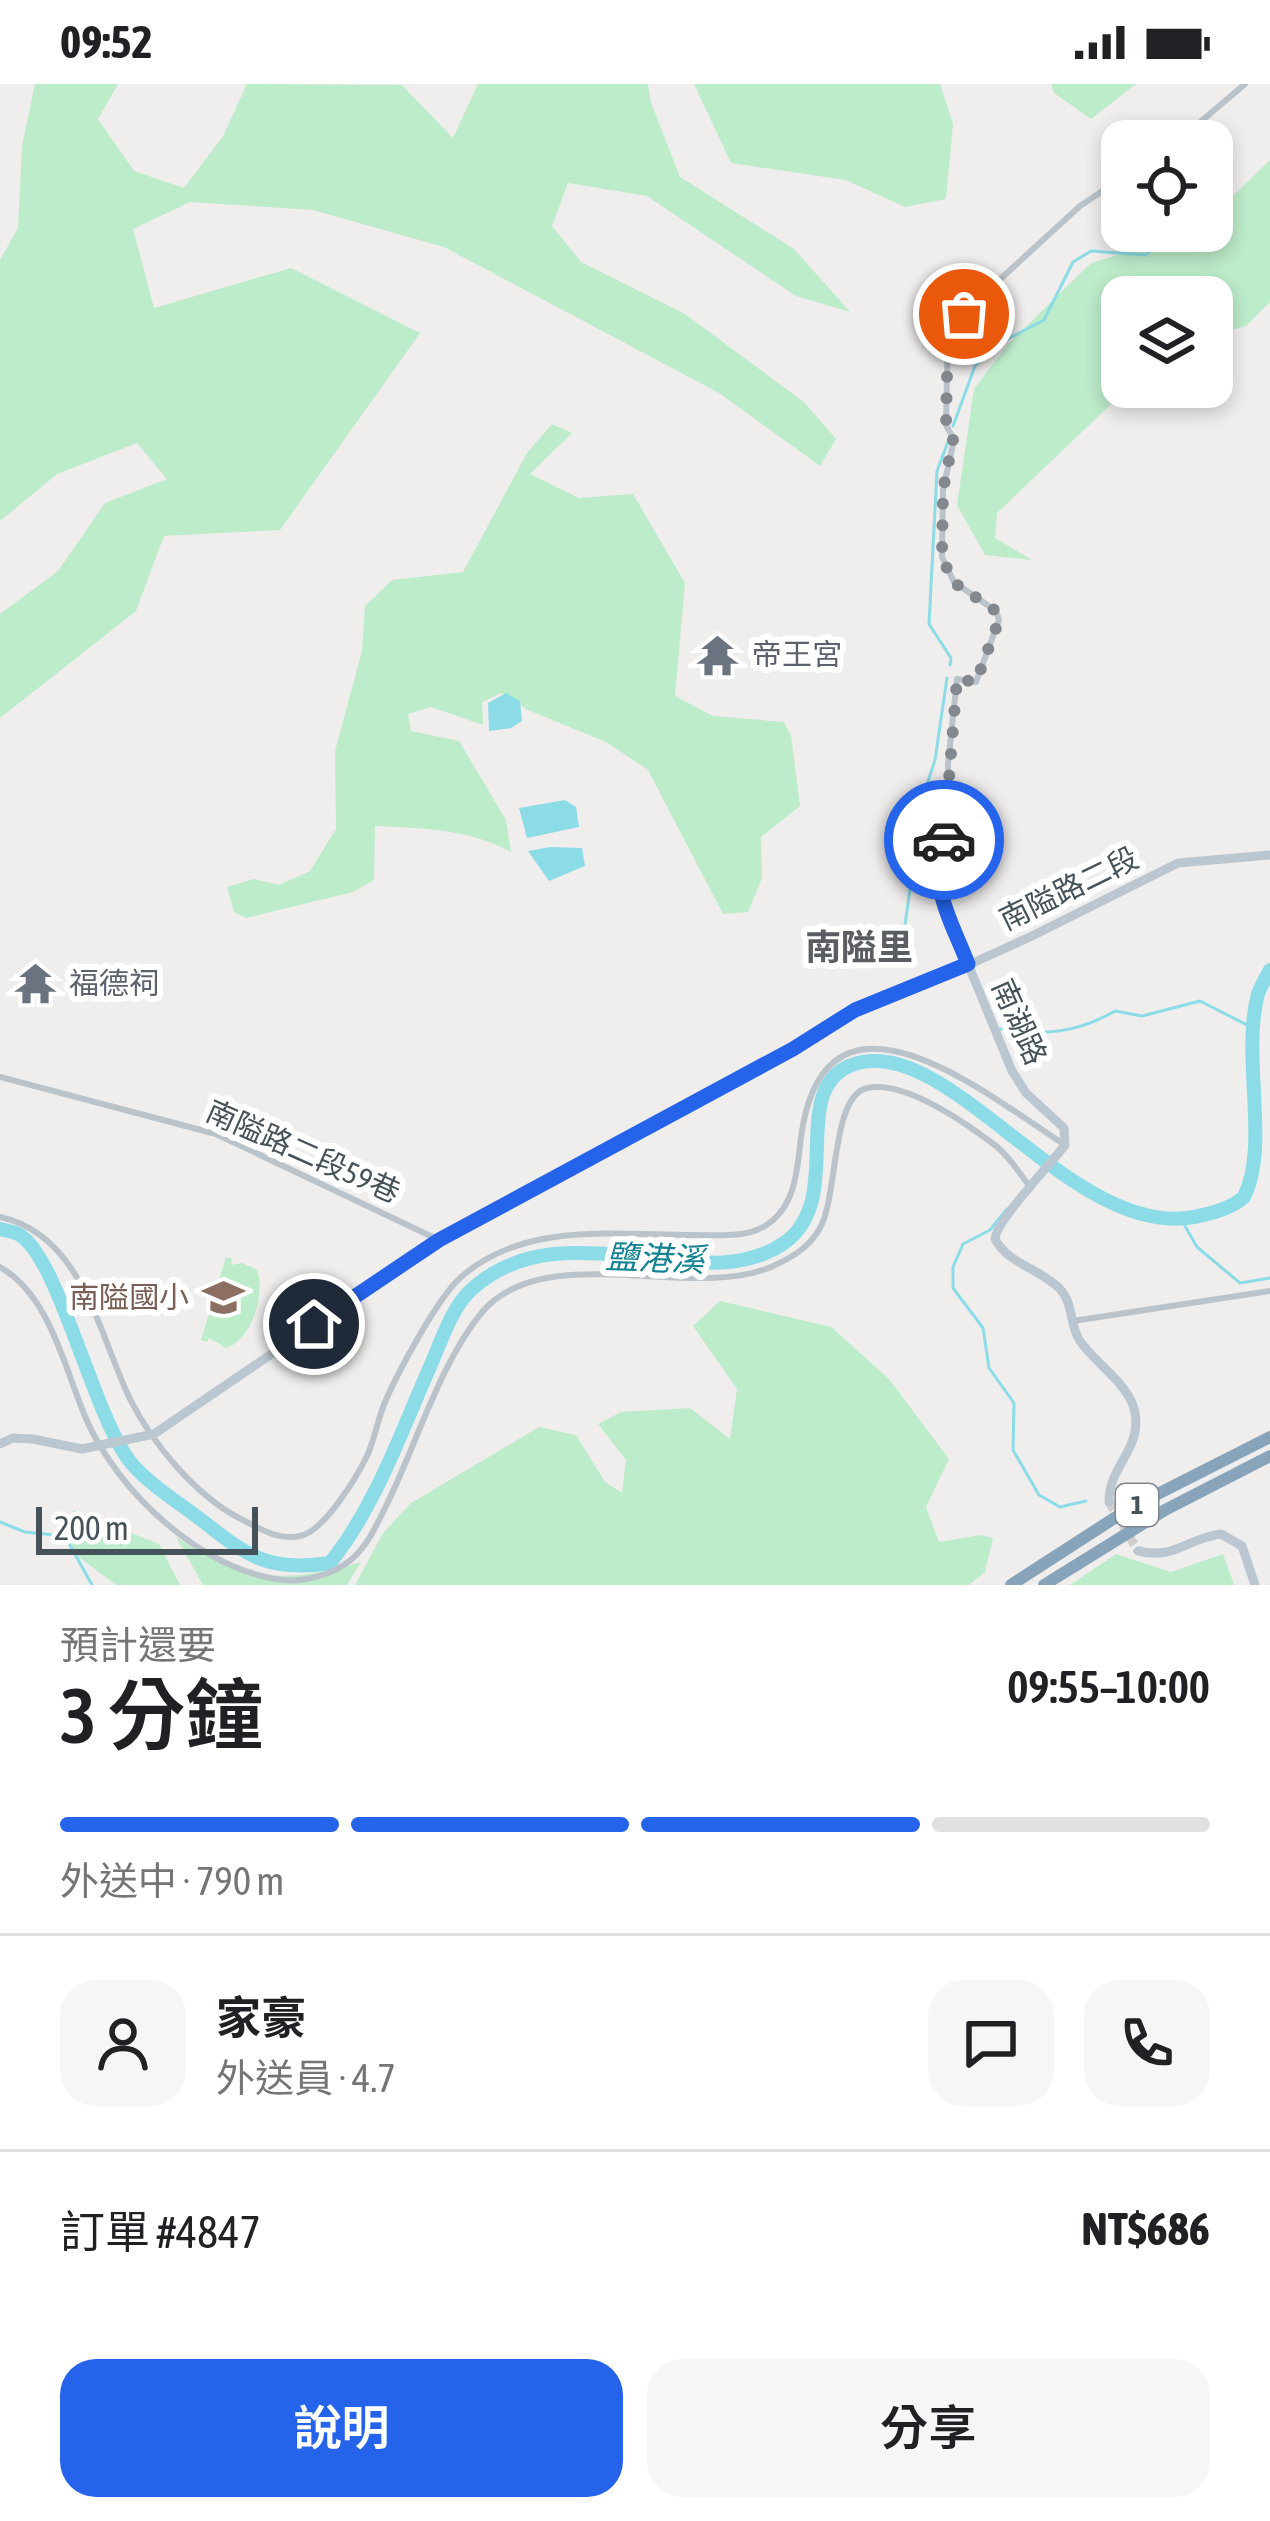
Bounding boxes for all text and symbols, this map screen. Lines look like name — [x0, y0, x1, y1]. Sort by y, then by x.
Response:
text: 09:52 — [60, 16, 153, 68]
map controls — [1101, 120, 1233, 408]
button: locate — [1101, 120, 1233, 252]
pin — [913, 263, 1015, 365]
button: layers — [1101, 276, 1233, 408]
icon: bag — [931, 281, 997, 347]
temple icon: 帝王宮 — [695, 632, 741, 678]
place label: 帝王宮 — [752, 637, 842, 671]
courier — [884, 780, 1004, 900]
icon: car — [911, 807, 977, 873]
street label: 南隘路二段 — [994, 840, 1143, 936]
district label: 南隘里 — [805, 926, 913, 968]
temple icon: 福德祠 — [12, 961, 58, 1007]
place label: 福德祠 — [69, 966, 159, 1000]
street label: 南湖路 — [986, 974, 1054, 1070]
street label: 南隘路二段59巷 — [201, 1093, 405, 1209]
water label: 鹽港溪 — [605, 1237, 709, 1279]
pin — [263, 1273, 365, 1375]
school or university icon: 南隘國小 — [200, 1275, 246, 1321]
place label: 南隘國小 — [69, 1280, 189, 1314]
icon: home — [281, 1291, 347, 1357]
road number: 1 — [1116, 1484, 1158, 1526]
scale bar — [36, 1501, 258, 1554]
text: 200 m — [54, 1509, 129, 1547]
text: 預計還要 — [60, 1623, 216, 1667]
text: 09:55–10:00 — [1007, 1661, 1210, 1713]
text: 3 分鐘 — [60, 1670, 263, 1760]
text: 外送中 · 790 m — [60, 1859, 284, 1903]
button: person — [60, 1980, 186, 2106]
button: chat — [928, 1980, 1054, 2106]
button: phone — [1084, 1980, 1210, 2106]
text: 家豪 — [216, 1992, 306, 2044]
text: 外送員 · 4.7 — [216, 2056, 396, 2100]
text: NT$686 — [1081, 2203, 1210, 2255]
text: 訂單 #4847 — [60, 2206, 261, 2258]
button: 說明 — [60, 2359, 623, 2497]
button: 分享 — [647, 2359, 1210, 2497]

